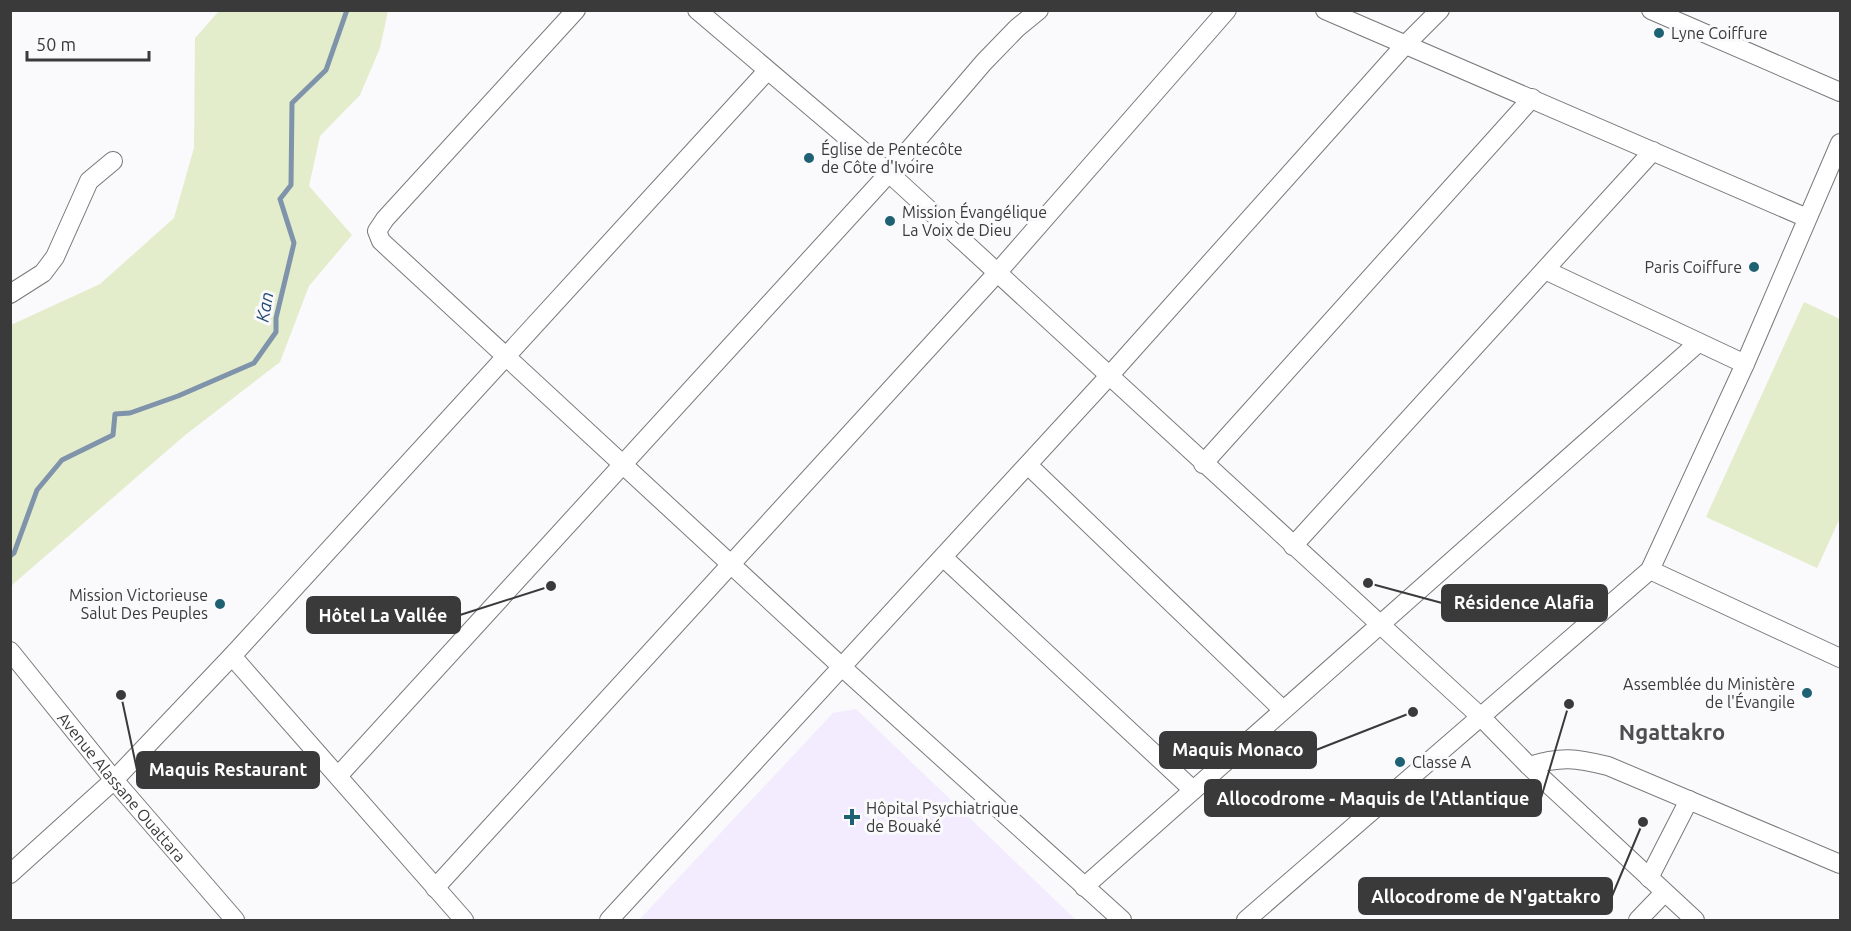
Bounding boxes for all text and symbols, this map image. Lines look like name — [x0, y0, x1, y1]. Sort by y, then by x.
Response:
scale bar — [27, 24, 148, 62]
place label: Lyne Coiffure — [1671, 24, 1768, 42]
marker: Lyne Coiffure — [1652, 26, 1666, 40]
text: 50 m — [36, 34, 76, 54]
place label: Église de Pentecôte de Côte d'Ivoire — [821, 138, 963, 176]
marker: Église de Pentecôte de Côte d'Ivoire — [802, 151, 816, 165]
place label: Mission Évangélique La Voix de Dieu — [902, 201, 1047, 239]
marker: Mission Évangélique La Voix de Dieu — [883, 214, 897, 228]
place label: Paris Coiffure — [1645, 258, 1742, 276]
marker: Paris Coiffure — [1747, 260, 1761, 274]
water label: Kan — [252, 290, 276, 323]
callout: Résidence Alafia — [1442, 585, 1607, 621]
place label: Mission Victorieuse Salut Des Peuples — [69, 586, 208, 622]
text: Résidence Alafia — [1454, 592, 1594, 612]
marker: Mission Victorieuse Salut Des Peuples — [213, 597, 227, 611]
callout: Hôtel La Vallée — [307, 597, 460, 633]
text: Hôtel La Vallée — [319, 605, 447, 625]
place label: Assemblée du Ministère de l'Évangile — [1623, 675, 1795, 711]
marker: Assemblée du Ministère de l'Évangile — [1800, 686, 1814, 700]
street label: Avenue Alassane Ouattara — [54, 709, 189, 865]
district label: Ngattakro — [1619, 719, 1725, 744]
callout: Maquis Monaco — [1160, 732, 1316, 768]
text: Maquis Monaco — [1172, 739, 1304, 759]
callout: Maquis Restaurant — [137, 752, 319, 788]
place label: Classe A — [1412, 753, 1472, 771]
marker: Classe A — [1393, 755, 1407, 769]
text: Maquis Restaurant — [149, 759, 307, 779]
callout: Allocodrome - Maquis de l'Atlantique — [1205, 780, 1541, 816]
text: Allocodrome - Maquis de l'Atlantique — [1217, 788, 1529, 808]
place label: Hôpital Psychiatrique de Bouaké — [866, 799, 1019, 835]
marker: Hôpital Psychiatrique de Bouaké — [843, 808, 861, 826]
callout: Allocodrome de N'gattakro — [1359, 878, 1612, 914]
text: Allocodrome de N'gattakro — [1371, 886, 1601, 906]

